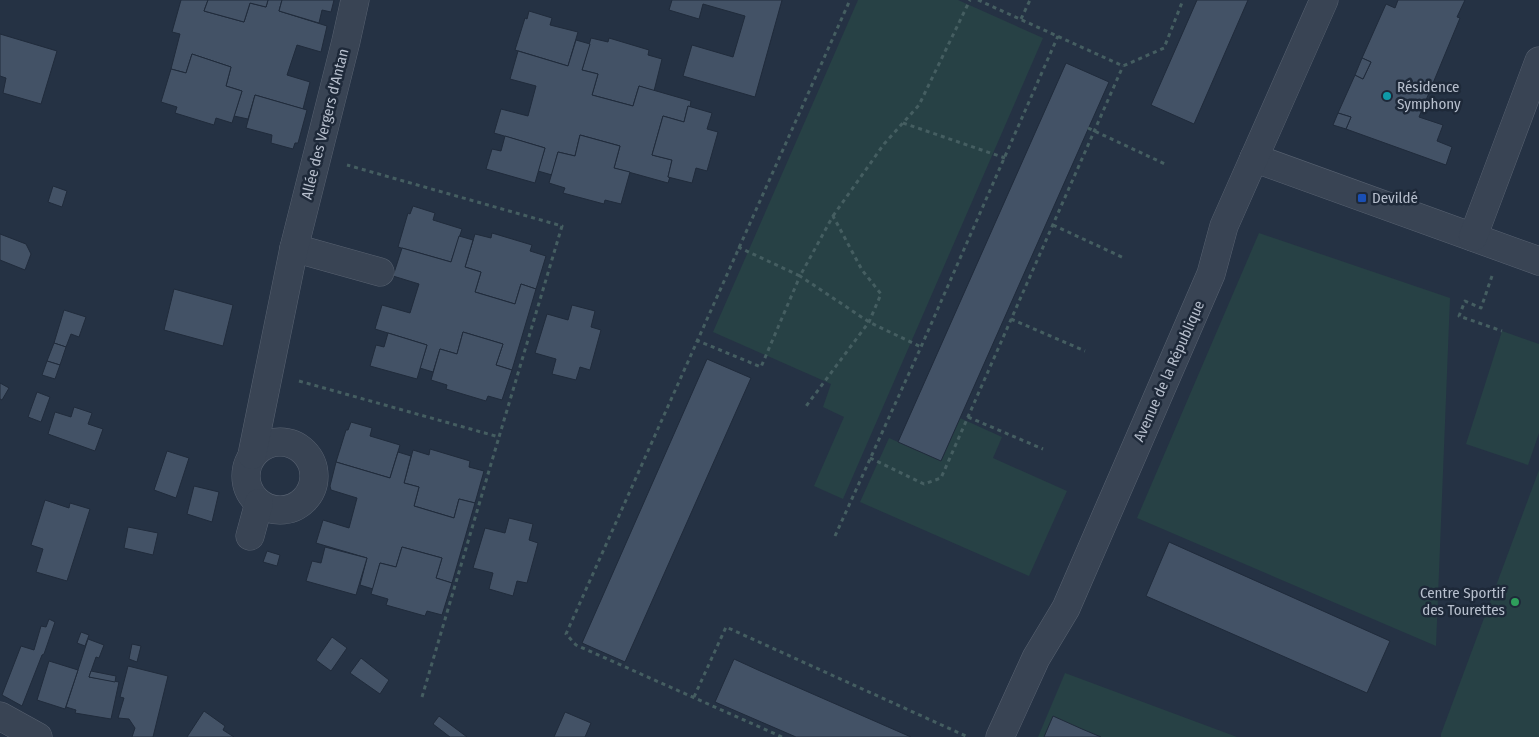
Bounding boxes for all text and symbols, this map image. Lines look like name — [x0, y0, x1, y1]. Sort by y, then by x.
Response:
street label: Allée des Vergers d'Antan — [298, 47, 352, 201]
place label: Résidence Symphony — [1397, 78, 1461, 113]
marker: Résidence Symphony — [1381, 90, 1393, 102]
place label: Devildé — [1372, 189, 1418, 207]
marker: Devildé — [1356, 192, 1368, 204]
street label: Avenue de la République — [1130, 298, 1208, 444]
place label: Centre Sportif des Tourettes — [1420, 584, 1506, 619]
marker: Centre Sportif des Tourettes — [1509, 596, 1521, 608]

